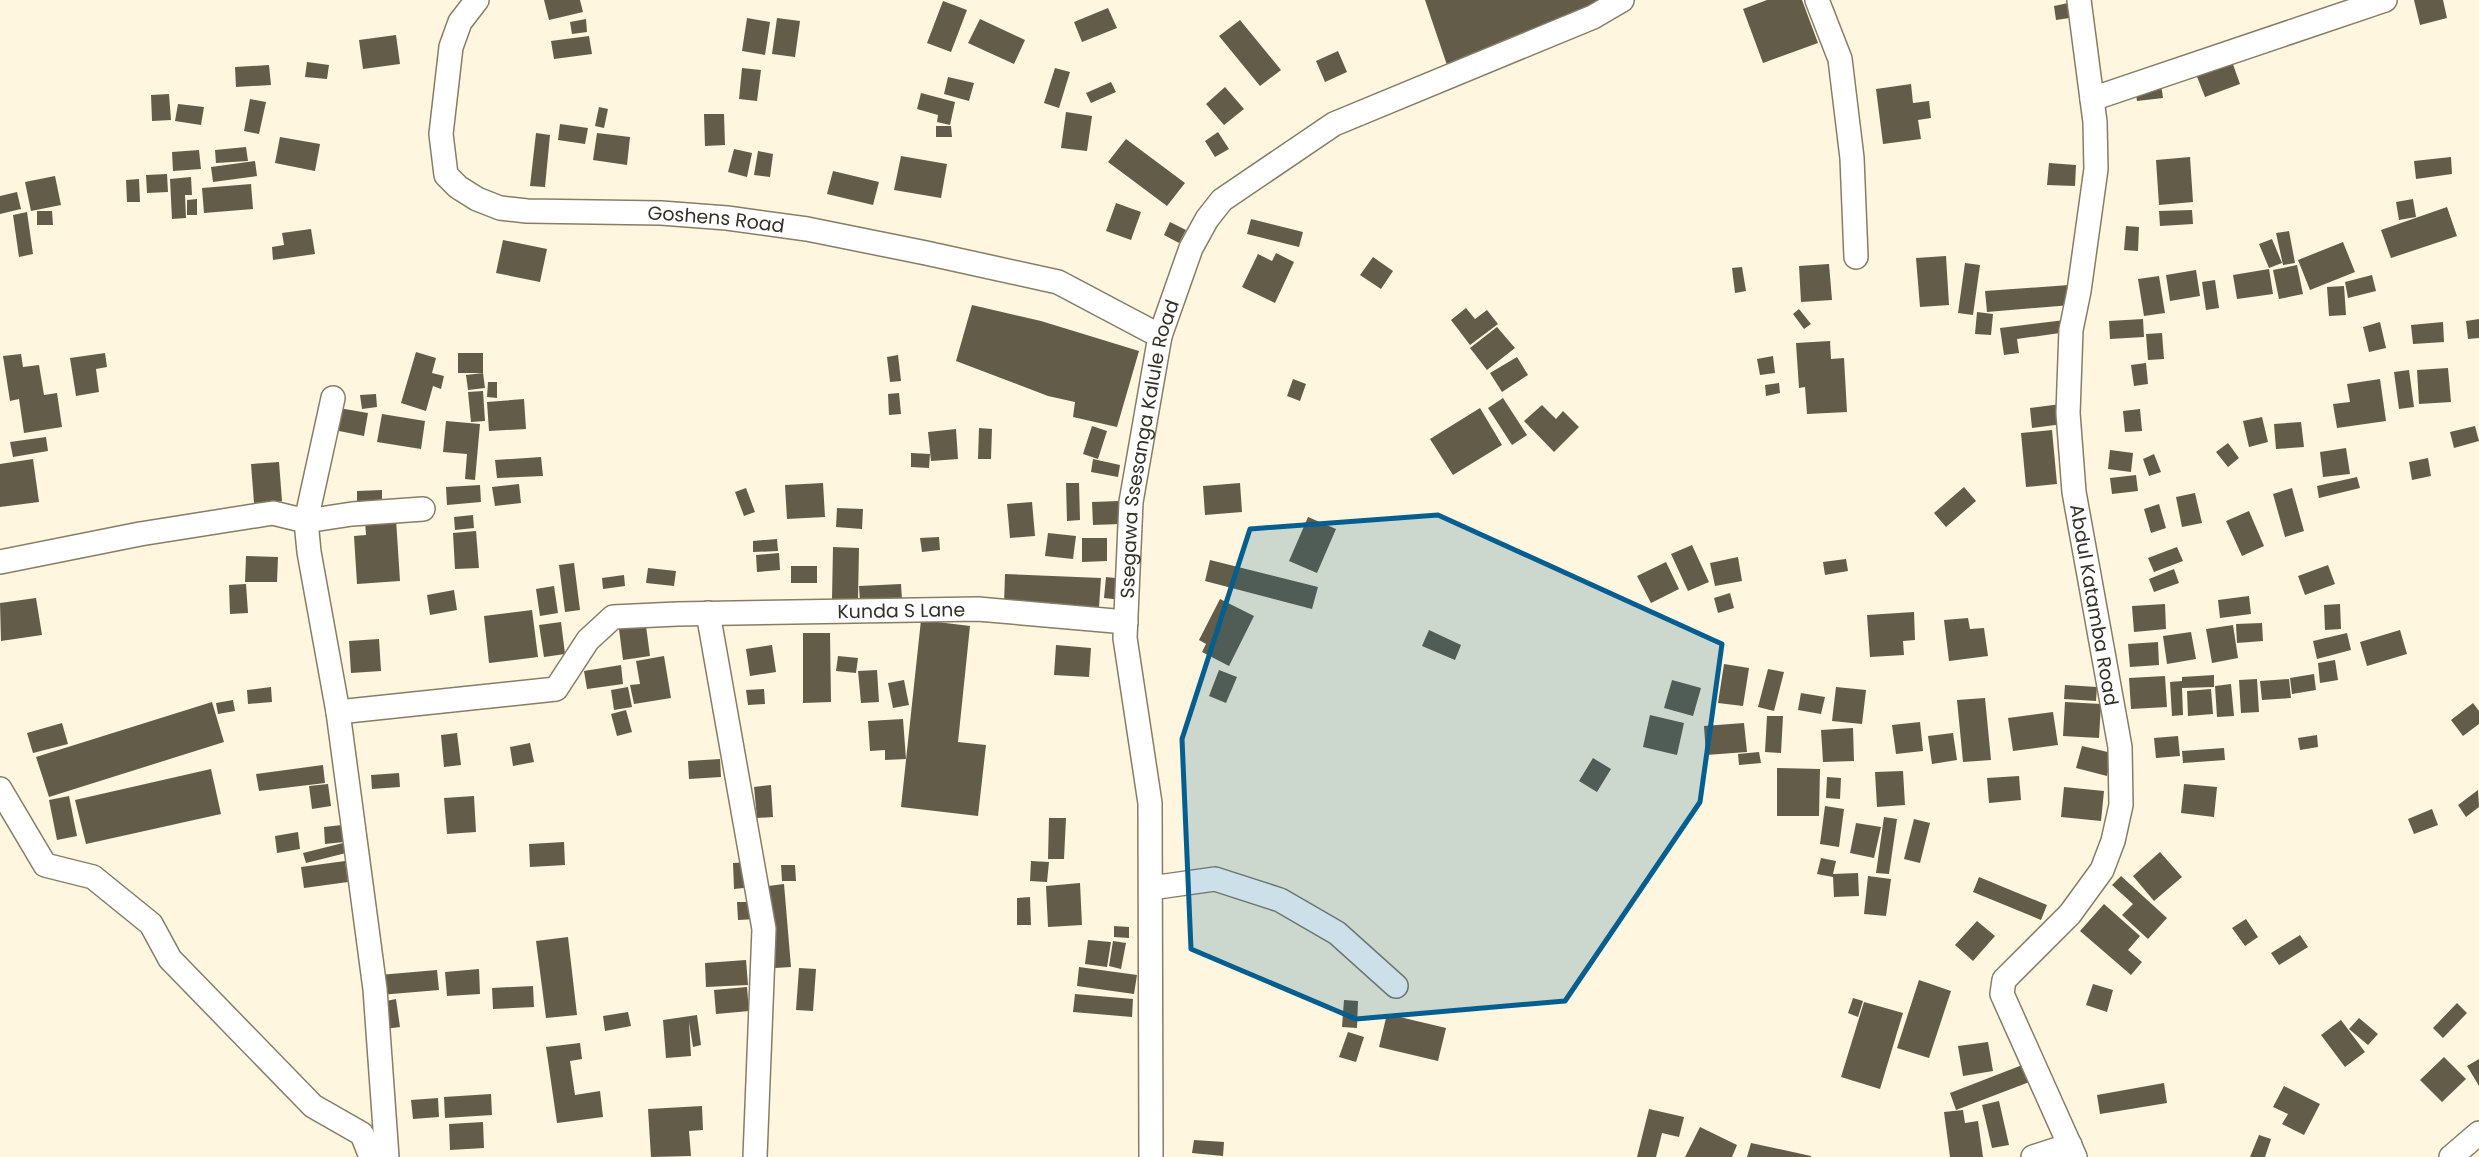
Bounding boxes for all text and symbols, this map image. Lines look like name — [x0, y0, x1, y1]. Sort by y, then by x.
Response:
street label: Goshens Road — [647, 199, 786, 239]
street label: Ssegawa Ssesanga Kalule Road — [1113, 296, 1185, 599]
street label: Abdul Katamba Road — [2063, 502, 2125, 708]
street label: Kunda S Lane — [837, 596, 965, 625]

